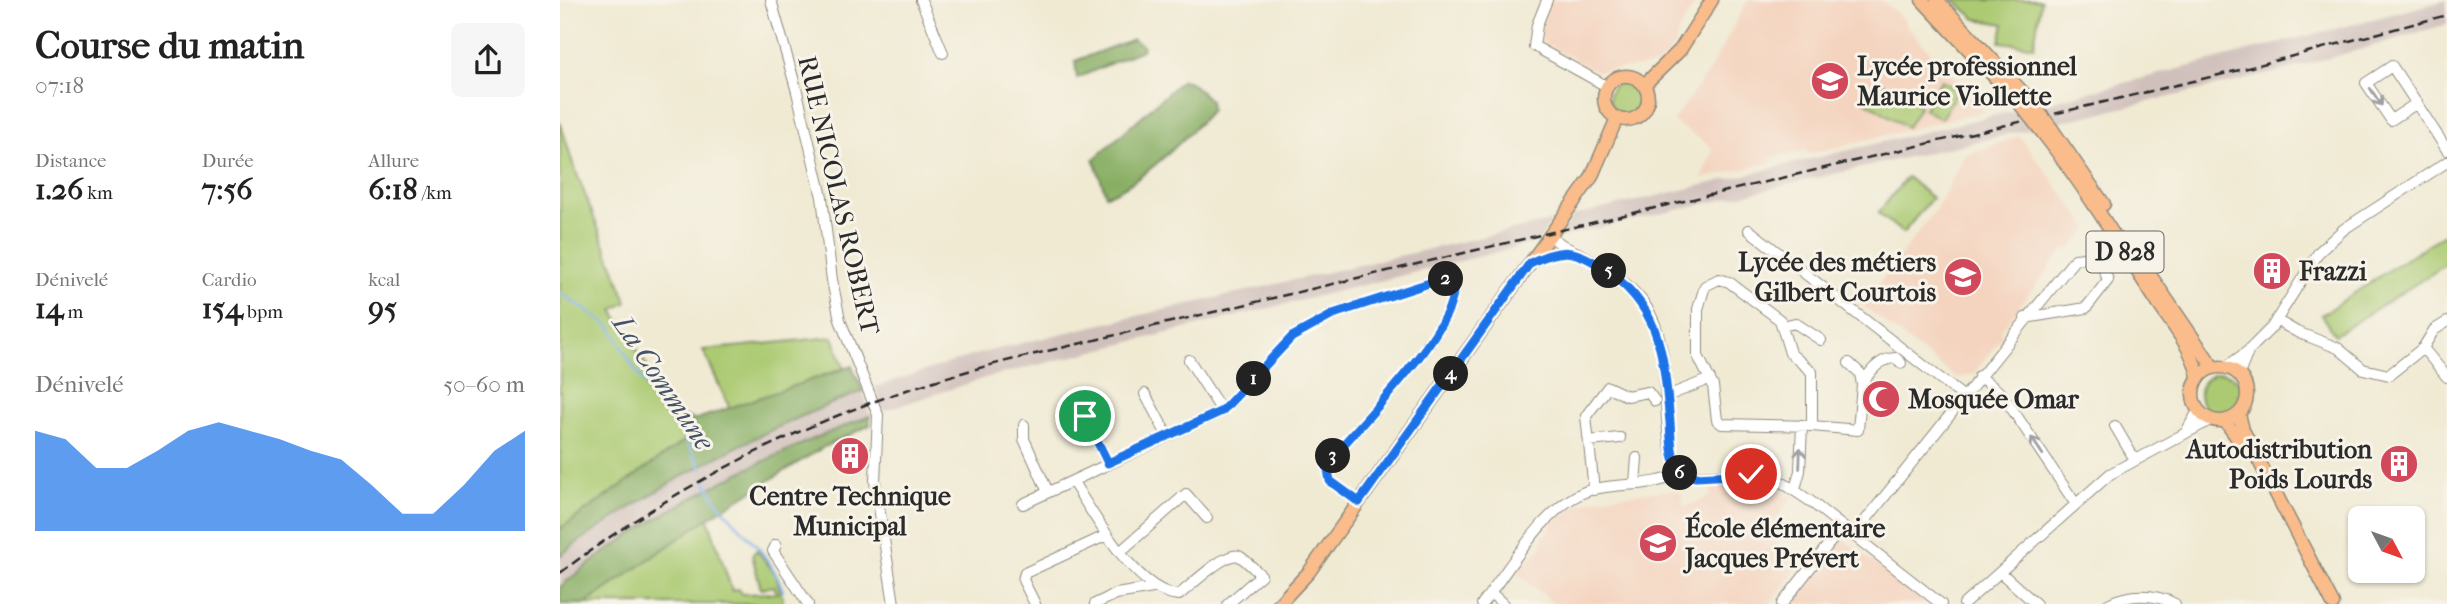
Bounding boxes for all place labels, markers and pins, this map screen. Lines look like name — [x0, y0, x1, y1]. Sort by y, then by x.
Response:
place label: Lycée professionnel Maurice Viollette — [1857, 51, 2078, 112]
school or university icon: Lycée professionnel Maurice Viollette — [1809, 60, 1851, 102]
place label: Lycée des métiers Gilbert Courtois — [1738, 247, 1936, 308]
building icon: Frazzi — [2251, 250, 2293, 292]
pin: 5 — [1592, 254, 1626, 288]
school or university icon: Lycée des métiers Gilbert Courtois — [1942, 256, 1984, 298]
place label: Frazzi — [2298, 256, 2367, 287]
pin: 2 — [1428, 262, 1463, 296]
pin: 4 — [1434, 356, 1468, 392]
pin: 1 — [1236, 362, 1272, 396]
mosque icon: Mosquée Omar — [1860, 378, 1902, 420]
place label: Mosquée Omar — [1908, 384, 2080, 415]
pin — [1055, 386, 1115, 446]
place label: Autodistribution Poids Lourds — [2184, 434, 2373, 495]
building icon: Centre Technique Municipal — [829, 435, 871, 477]
pin: 3 — [1316, 438, 1350, 474]
building icon: Autodistribution Poids Lourds — [2378, 443, 2420, 485]
pin — [1721, 444, 1781, 504]
pin: 6 — [1662, 456, 1698, 490]
place label: Centre Technique Municipal — [749, 481, 951, 542]
place label: École élémentaire Jacques Prévert — [1682, 511, 1885, 574]
school or university icon: École élémentaire Jacques Prévert — [1637, 522, 1679, 564]

